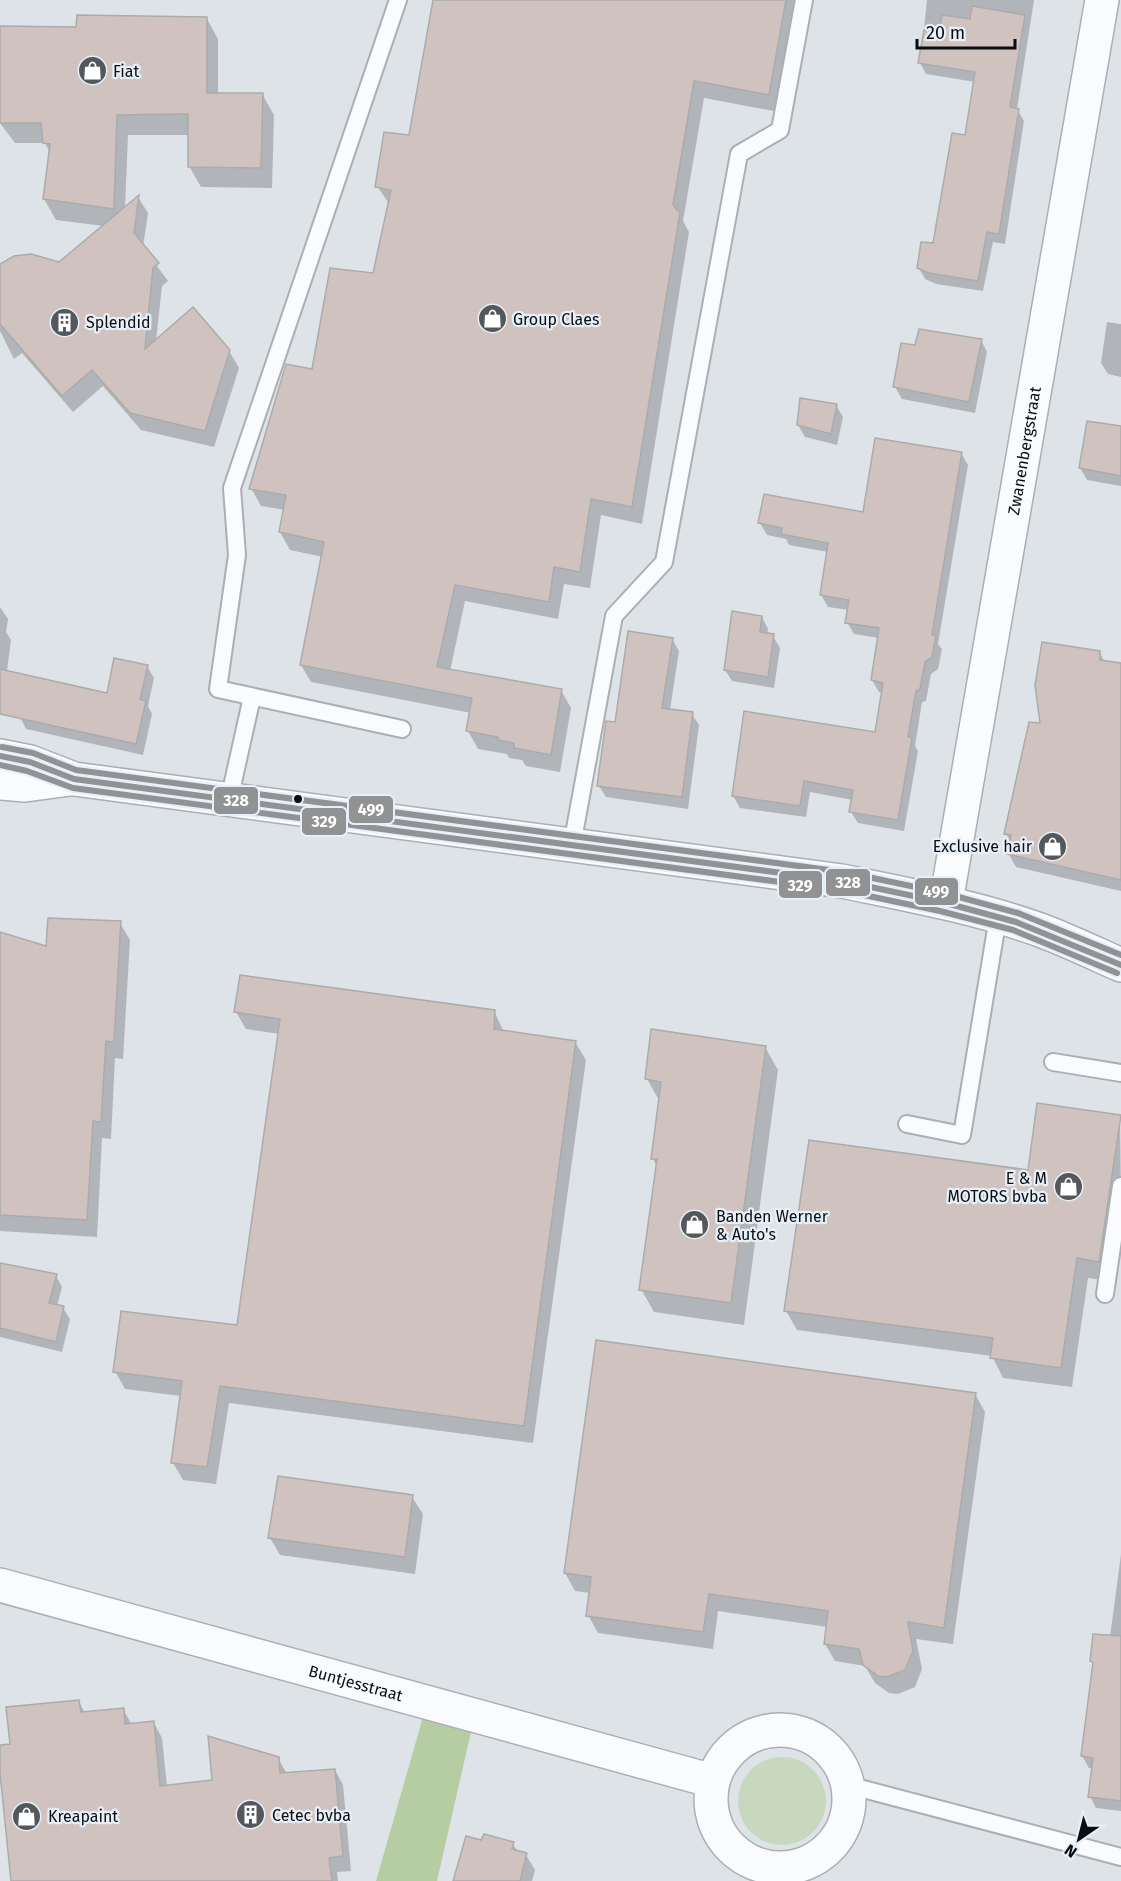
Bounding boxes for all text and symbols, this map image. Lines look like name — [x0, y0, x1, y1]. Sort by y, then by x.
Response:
scale bar — [917, 12, 1014, 50]
text: 20 m — [926, 22, 965, 44]
shop icon: Fiat — [76, 55, 108, 87]
place label: Fiat — [113, 62, 140, 81]
shop icon: Group Claes — [476, 303, 508, 335]
building icon: Splendid — [49, 306, 81, 338]
place label: Group Claes — [513, 310, 600, 329]
place label: Splendid — [86, 313, 151, 332]
street label: Zwanenbergstraat — [1004, 385, 1045, 517]
line badge: 328 — [213, 786, 259, 815]
text: 328 — [222, 791, 249, 810]
unlabelled marker — [292, 793, 304, 805]
line badge: 499 — [348, 795, 394, 824]
text: 499 — [358, 800, 384, 819]
line badge: 329 — [301, 807, 347, 836]
text: 329 — [310, 812, 337, 831]
shop icon: Exclusive hair — [1037, 830, 1069, 862]
place label: Exclusive hair — [933, 837, 1033, 856]
line badge: 328 — [825, 868, 871, 897]
line badge: 329 — [778, 870, 823, 899]
text: 328 — [834, 873, 861, 892]
text: 329 — [786, 876, 813, 895]
line badge: 499 — [914, 877, 959, 906]
text: 499 — [923, 882, 949, 901]
place label: E & M MOTORS bvba — [948, 1169, 1047, 1206]
shop icon: E & M MOTORS bvba — [1052, 1171, 1084, 1203]
place label: Banden Werner & Auto's — [716, 1207, 829, 1244]
shop icon: Banden Werner & Auto's — [679, 1209, 711, 1241]
street label: Buntjesstraat — [306, 1661, 405, 1705]
building icon: Cetec bvba — [235, 1799, 267, 1831]
shop icon: Kreapaint — [11, 1800, 43, 1832]
place label: Cetec bvba — [272, 1806, 351, 1825]
place label: Kreapaint — [48, 1807, 118, 1826]
north arrow — [1049, 1809, 1109, 1869]
text: N — [1061, 1840, 1080, 1862]

